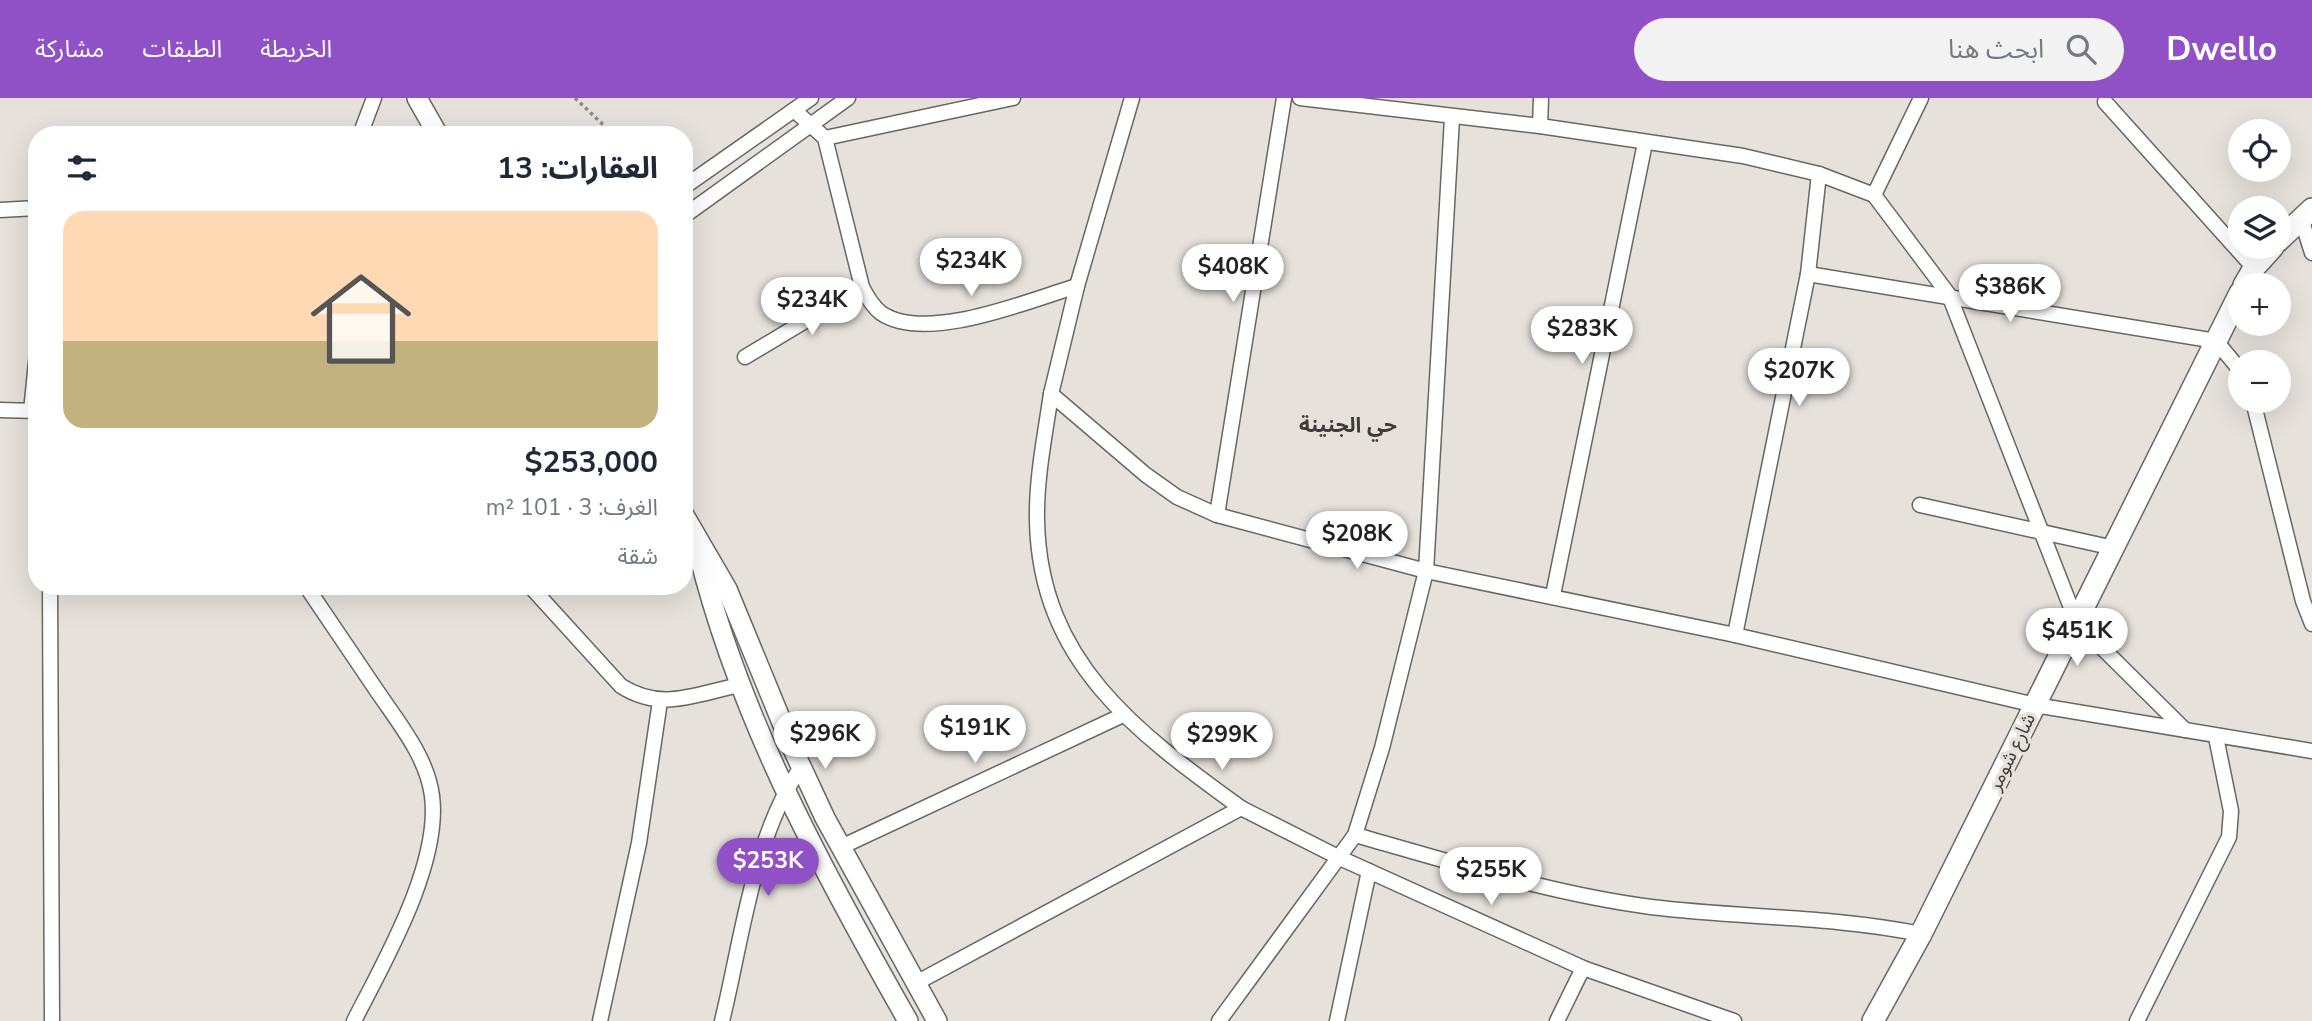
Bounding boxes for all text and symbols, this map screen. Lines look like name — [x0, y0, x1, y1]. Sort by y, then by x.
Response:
search box — [1634, 18, 2124, 81]
text: Dwello — [2166, 27, 2277, 72]
icon: search — [2062, 30, 2100, 68]
text: ابحث هنا — [1948, 32, 2044, 67]
text: مشاركة — [35, 33, 104, 65]
text: الطبقات — [142, 33, 222, 65]
text: الخريطة — [260, 33, 332, 65]
map controls — [2228, 119, 2291, 413]
button: locate — [2228, 119, 2291, 182]
text: العقارات: 13 — [497, 148, 658, 189]
icon: filters — [63, 149, 101, 187]
button: layers — [2228, 196, 2291, 259]
pin: $234K — [922, 238, 1020, 298]
pin: $408K — [1184, 244, 1282, 304]
text: $234K — [936, 245, 1006, 276]
text: $408K — [1198, 251, 1268, 282]
icon: home — [298, 256, 424, 382]
pin: $386K — [1961, 264, 2059, 324]
text: $386K — [1975, 271, 2045, 302]
button: + — [2228, 273, 2291, 336]
pin: $234K — [763, 278, 861, 337]
text: $234K — [777, 284, 847, 315]
pin: $283K — [1533, 306, 1631, 366]
text: $283K — [1547, 313, 1617, 344]
pin: $207K — [1750, 348, 1848, 408]
button: − — [2228, 350, 2291, 413]
text: $207K — [1764, 355, 1834, 386]
district label: حي الجنينة — [1299, 411, 1397, 442]
text: $253,000 — [525, 442, 658, 483]
text: الغرف: 3 · 101 m² — [486, 492, 658, 523]
pin: $208K — [1308, 512, 1406, 571]
text: $208K — [1322, 518, 1392, 549]
text: شقة — [617, 541, 658, 572]
pin: $451K — [2028, 608, 2126, 668]
text: $451K — [2042, 615, 2112, 646]
pin: $191K — [926, 706, 1024, 765]
street label: شارع شومر — [1982, 709, 2042, 796]
pin: $296K — [776, 712, 874, 771]
text: $191K — [940, 712, 1010, 743]
pin: $299K — [1173, 712, 1271, 772]
text: $296K — [790, 718, 860, 749]
text: $299K — [1187, 719, 1257, 750]
pin: $253K — [719, 838, 817, 898]
text: $253K — [733, 845, 803, 876]
pin: $255K — [1442, 848, 1540, 907]
text: $255K — [1456, 854, 1526, 885]

